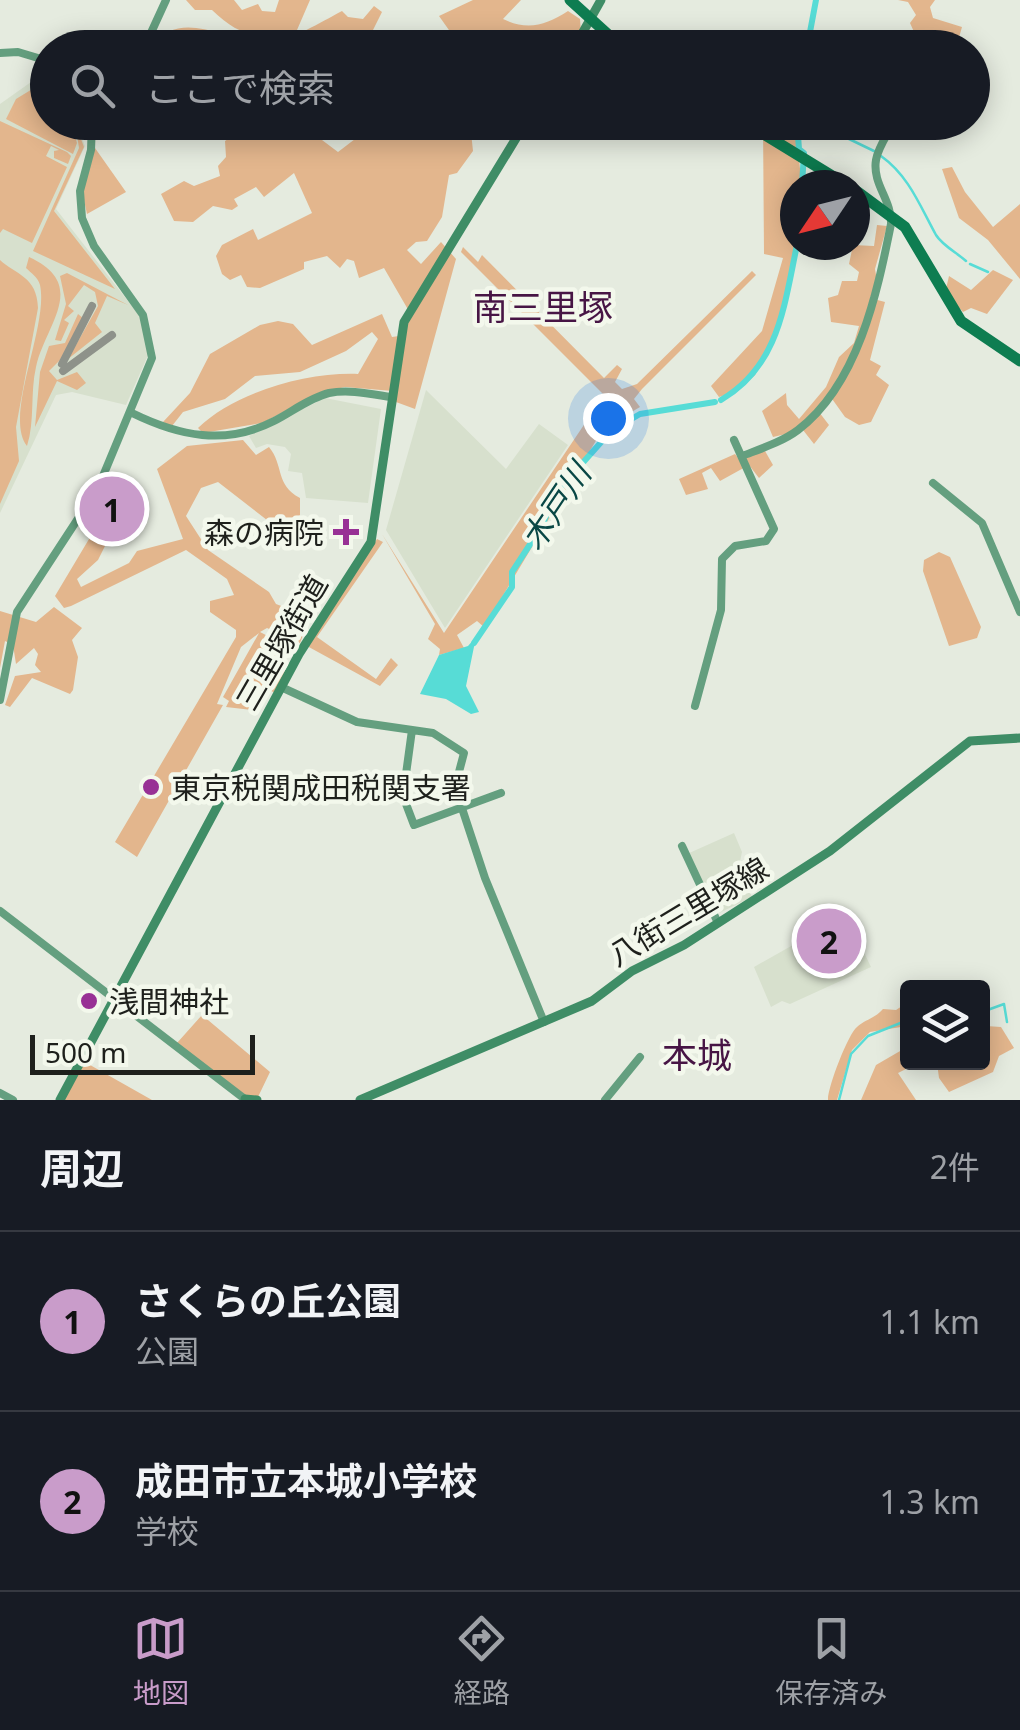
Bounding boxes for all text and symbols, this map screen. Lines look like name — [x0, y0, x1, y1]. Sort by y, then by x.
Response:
search box — [30, 30, 990, 140]
icon: search — [65, 58, 120, 113]
text: ここで検索 — [145, 61, 335, 113]
north arrow — [780, 170, 870, 260]
district label: 南三里塚 — [473, 283, 613, 330]
your location — [583, 393, 634, 444]
water label: 木戸川 — [510, 452, 601, 558]
pin: 1 — [80, 472, 144, 546]
place label: 森の病院 — [204, 512, 324, 553]
marker: 森の病院 — [333, 519, 359, 545]
street label: 三里塚街道 — [226, 567, 336, 717]
place label: 東京税関成田税関支署 — [171, 767, 471, 808]
marker: 東京税関成田税関支署 — [140, 776, 162, 798]
street label: 八街三里塚線 — [600, 847, 776, 975]
pin: 2 — [796, 904, 862, 978]
map controls — [900, 980, 990, 1070]
button: layers — [900, 980, 990, 1070]
place label: 浅間神社 — [109, 981, 229, 1022]
marker: 浅間神社 — [78, 990, 100, 1012]
scale bar — [30, 1030, 255, 1074]
district label: 本城 — [662, 1031, 732, 1078]
text: 500 m — [45, 1033, 127, 1071]
text: 周辺 — [40, 1139, 124, 1196]
text: 2件 — [930, 1145, 980, 1188]
text: さくらの丘公園 — [135, 1274, 401, 1326]
text: 1 — [63, 1300, 82, 1343]
text: 1.1 km — [879, 1300, 980, 1343]
text: 公園 — [135, 1329, 199, 1372]
text: 成田市立本城小学校 — [135, 1454, 477, 1506]
text: 2 — [63, 1480, 82, 1523]
text: 1.3 km — [879, 1480, 980, 1523]
text: 学校 — [135, 1509, 199, 1552]
tab: 地図 — [133, 1611, 189, 1711]
tab: 経路 — [454, 1611, 510, 1711]
tab: 保存済み — [775, 1611, 887, 1711]

